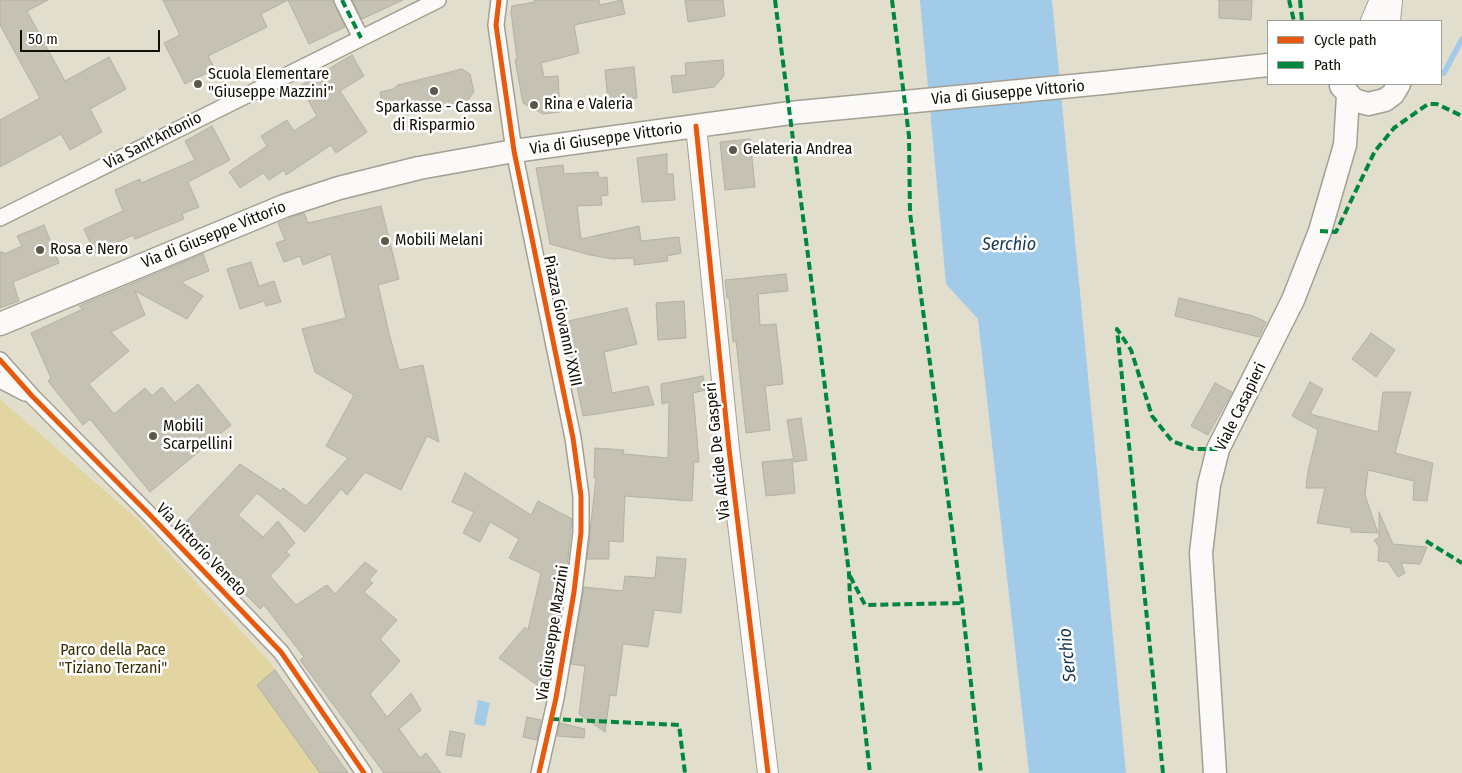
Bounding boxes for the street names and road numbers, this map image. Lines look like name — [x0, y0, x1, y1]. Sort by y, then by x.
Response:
street label: Via di Giuseppe Vittorio — [930, 77, 1086, 109]
street label: Via Sant'Antonio — [101, 108, 205, 174]
street label: Via di Giuseppe Vittorio — [528, 119, 684, 159]
street label: Via di Giuseppe Vittorio — [139, 197, 289, 273]
street label: Piazza Giovanni XXIII — [539, 254, 585, 388]
street label: Viale Casapieri — [1211, 360, 1271, 454]
street label: Via Alcide De Gasperi — [701, 381, 735, 521]
street label: Via Vittorio Veneto — [152, 500, 250, 600]
street label: Via Giuseppe Mazzini — [533, 564, 573, 702]

